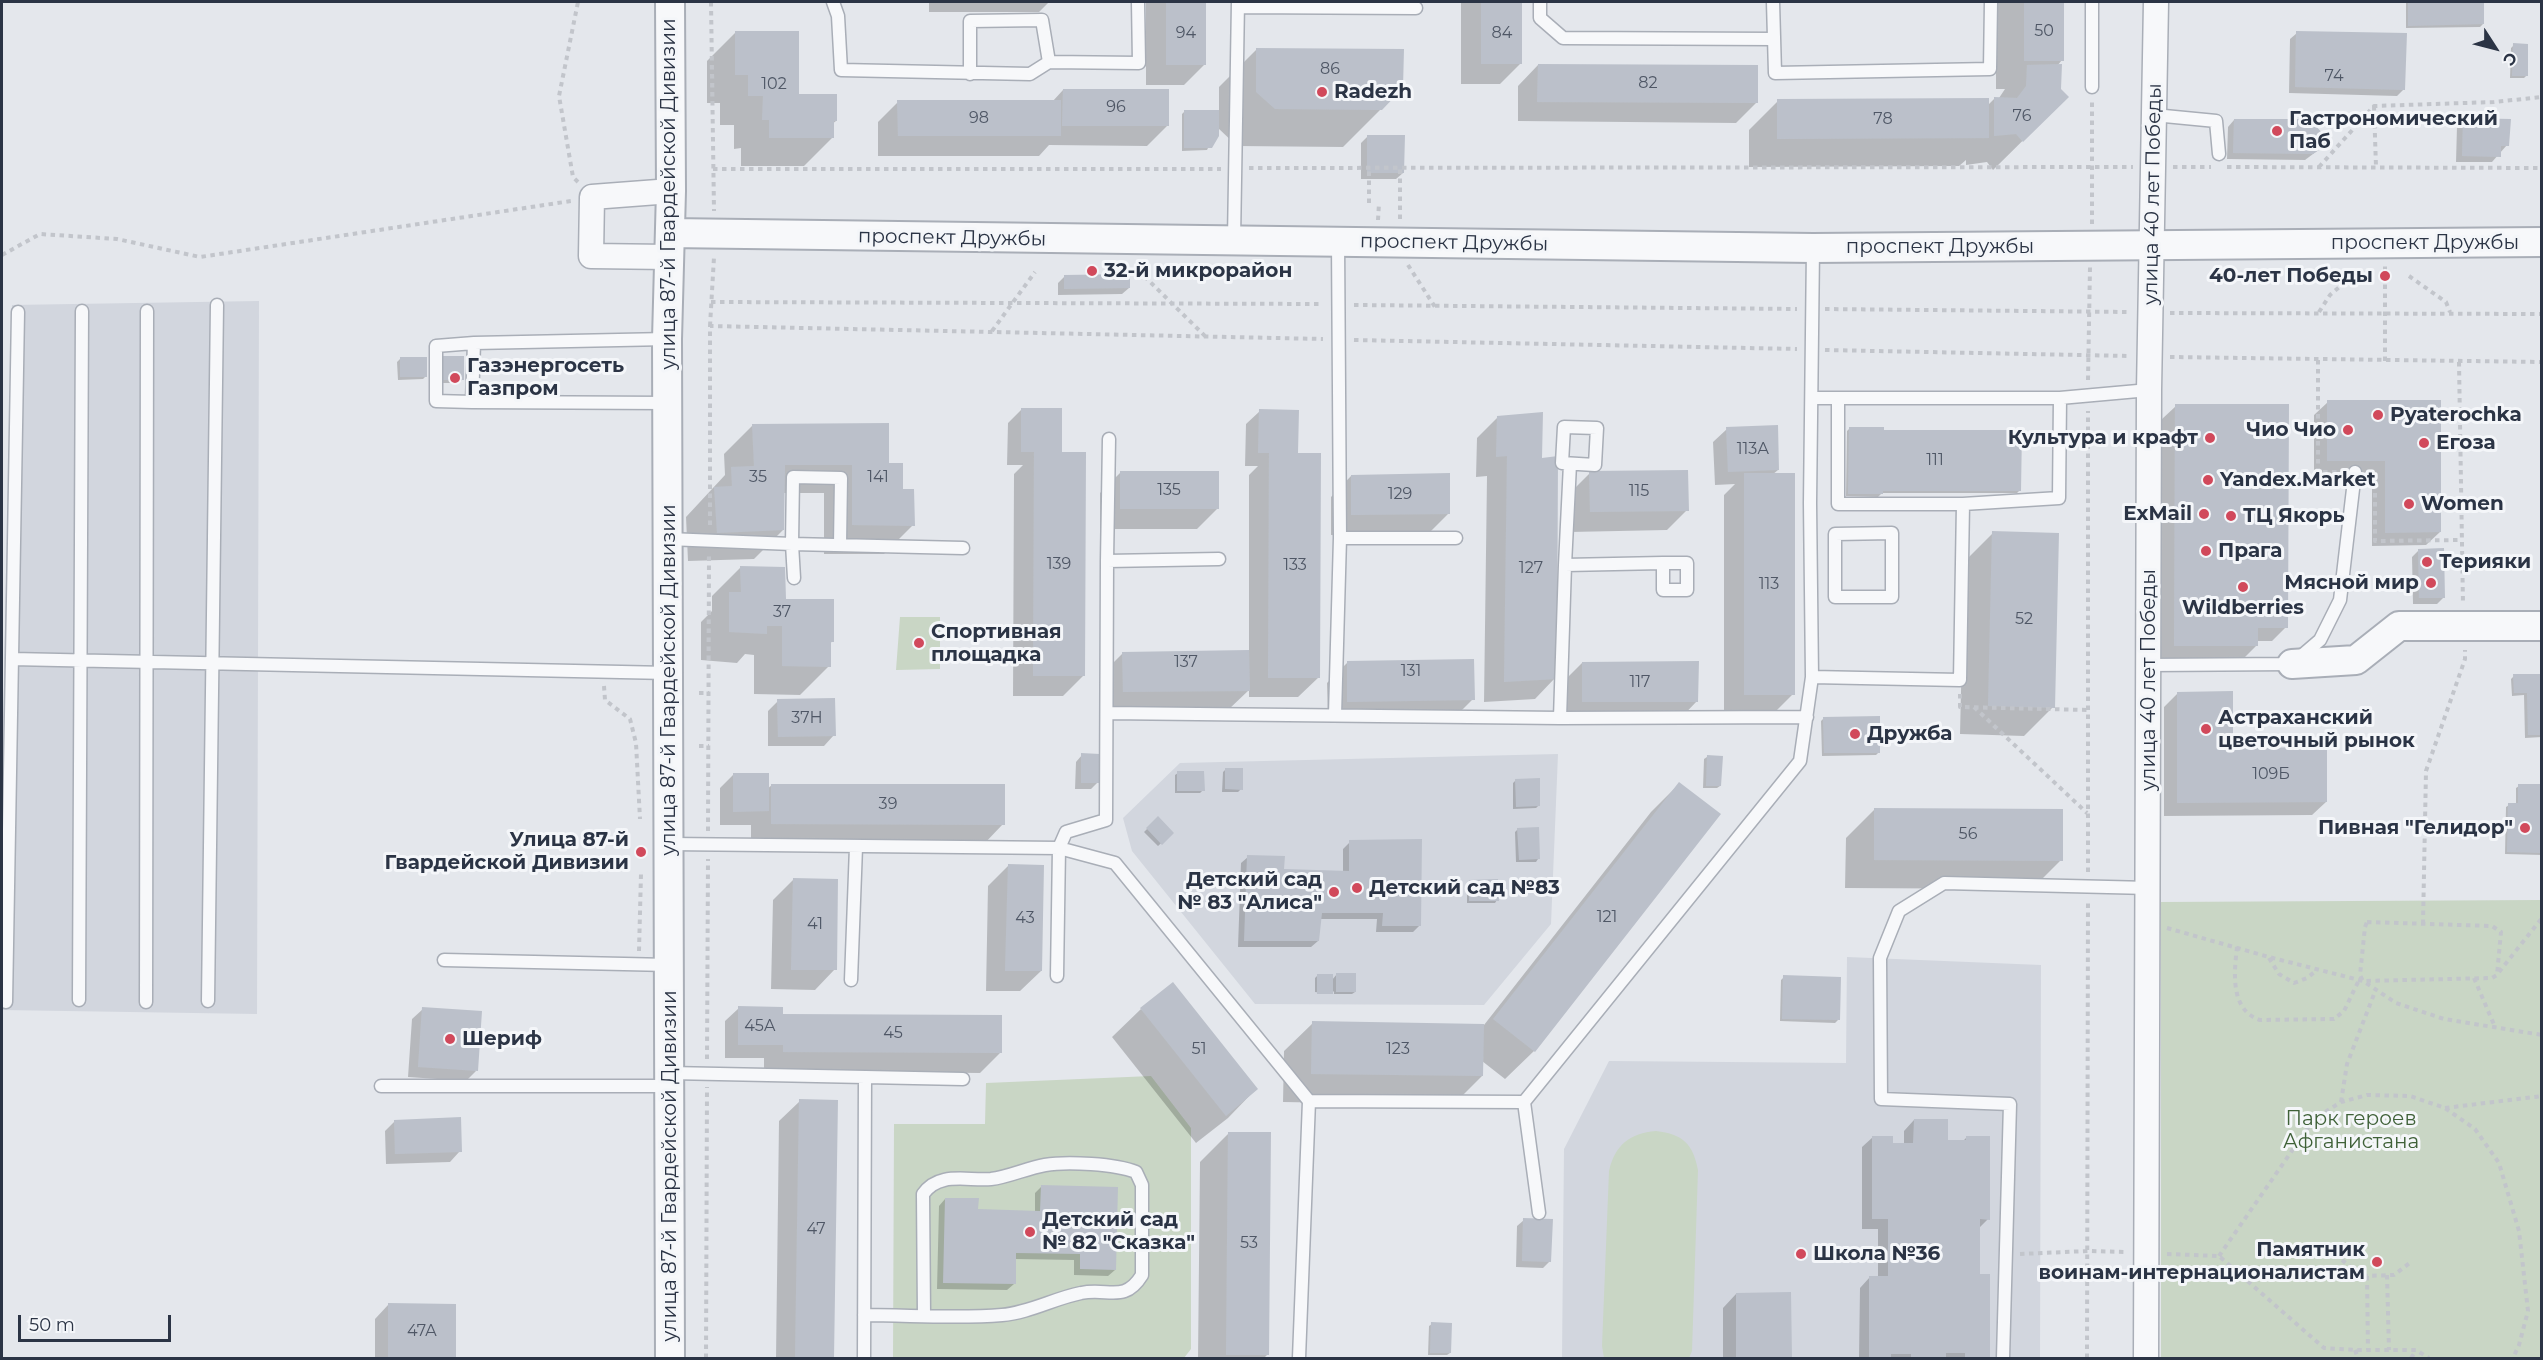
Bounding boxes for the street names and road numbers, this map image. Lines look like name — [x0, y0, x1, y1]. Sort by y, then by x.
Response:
street label: улица 87-й Гвардейской Дивизии — [657, 18, 681, 370]
street label: улица 40 лет Победы — [2139, 83, 2167, 305]
street label: проспект Дружбы — [858, 224, 1046, 252]
street label: проспект Дружбы — [1360, 229, 1548, 257]
street label: проспект Дружбы — [2331, 231, 2519, 255]
street label: проспект Дружбы — [1846, 235, 2034, 259]
street label: улица 87-й Гвардейской Дивизии — [657, 504, 681, 856]
street label: улица 40 лет Победы — [2137, 569, 2161, 791]
street label: улица 87-й Гвардейской Дивизии — [658, 990, 682, 1342]

